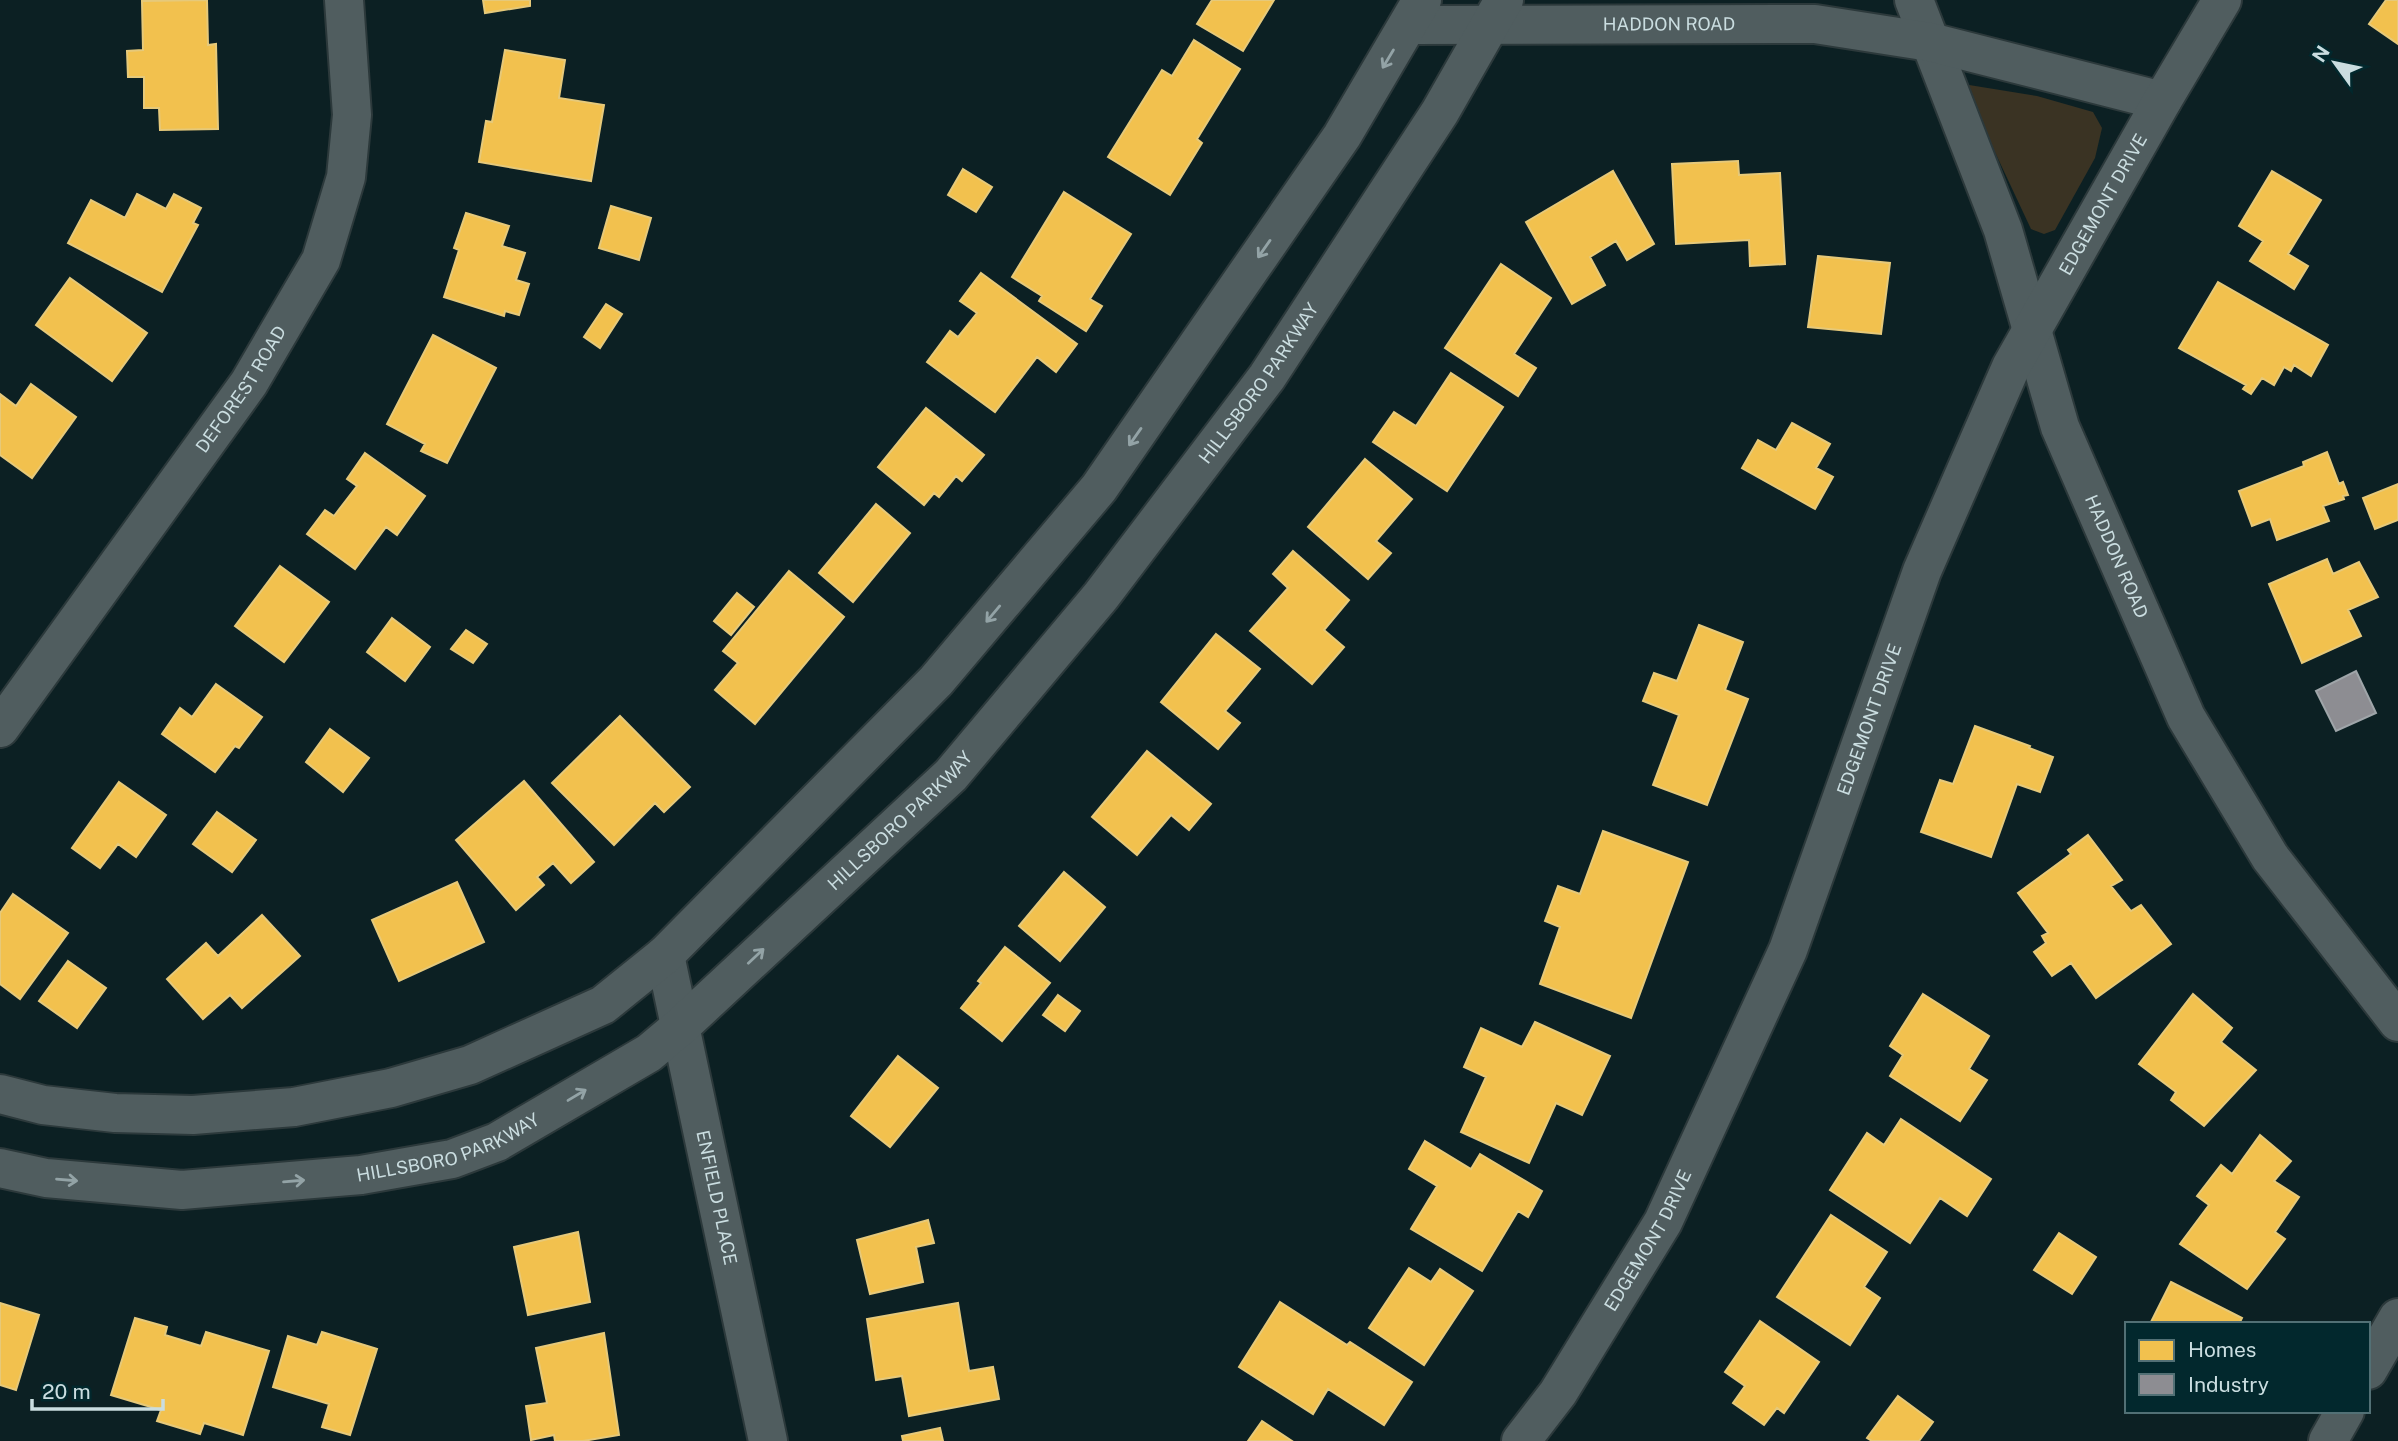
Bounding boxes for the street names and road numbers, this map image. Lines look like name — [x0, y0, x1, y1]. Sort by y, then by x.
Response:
street label: HADDON ROAD — [1603, 13, 1735, 35]
street label: EDGEMONT DRIVE — [2054, 130, 2151, 279]
street label: HILLSBORO PARKWAY — [1194, 299, 1323, 467]
street label: DEFOREST ROAD — [191, 322, 290, 456]
street label: HADDON ROAD — [2081, 491, 2153, 621]
street label: EDGEMONT DRIVE — [1833, 641, 1905, 798]
street label: HILLSBORO PARKWAY — [823, 747, 976, 894]
street label: HILLSBORO PARKWAY — [355, 1109, 543, 1186]
street label: ENFIELD PLACE — [692, 1128, 741, 1267]
street label: EDGEMONT DRIVE — [1600, 1166, 1696, 1315]

